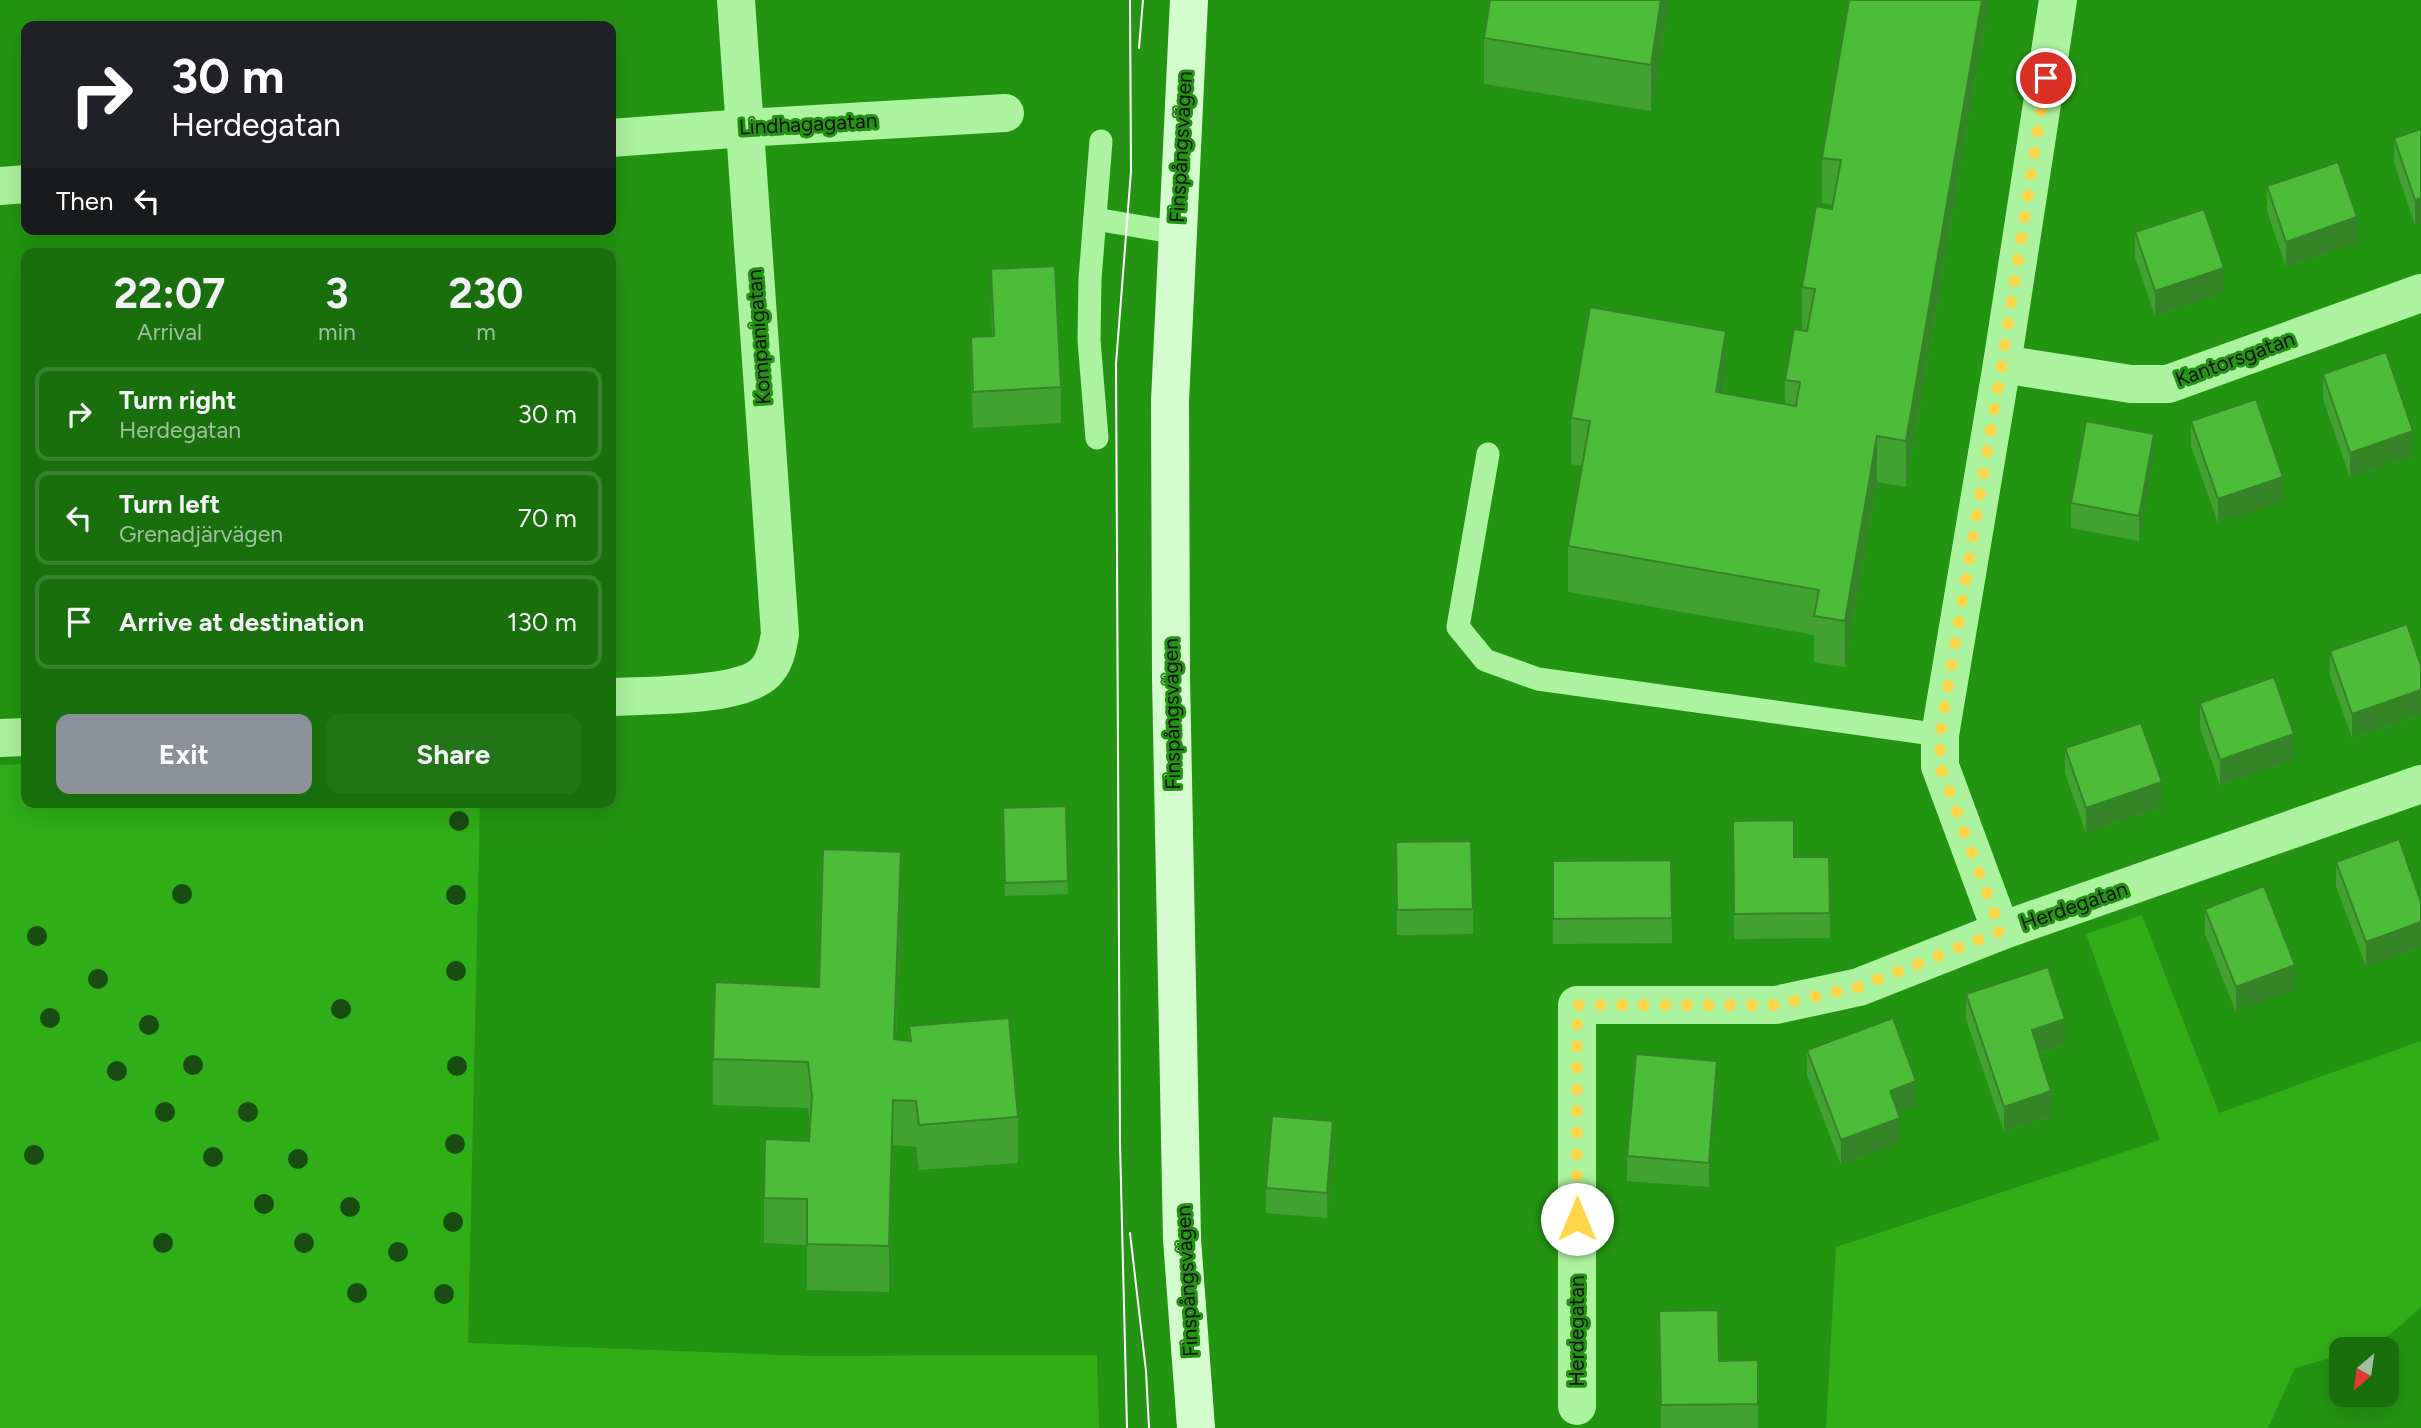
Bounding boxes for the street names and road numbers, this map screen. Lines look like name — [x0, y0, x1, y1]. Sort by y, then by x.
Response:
street label: Finspångsvägen — [1164, 71, 1197, 223]
street label: Lindhagagatan — [738, 107, 878, 140]
street label: Kompanigatan — [741, 268, 776, 406]
street label: Kantorsgatan — [2172, 325, 2298, 392]
street label: Finspångsvägen — [1158, 638, 1185, 790]
street label: Herdegatan — [2017, 876, 2131, 935]
street label: Finspångsvägen — [1170, 1205, 1203, 1357]
street label: Herdegatan — [1564, 1275, 1589, 1387]

